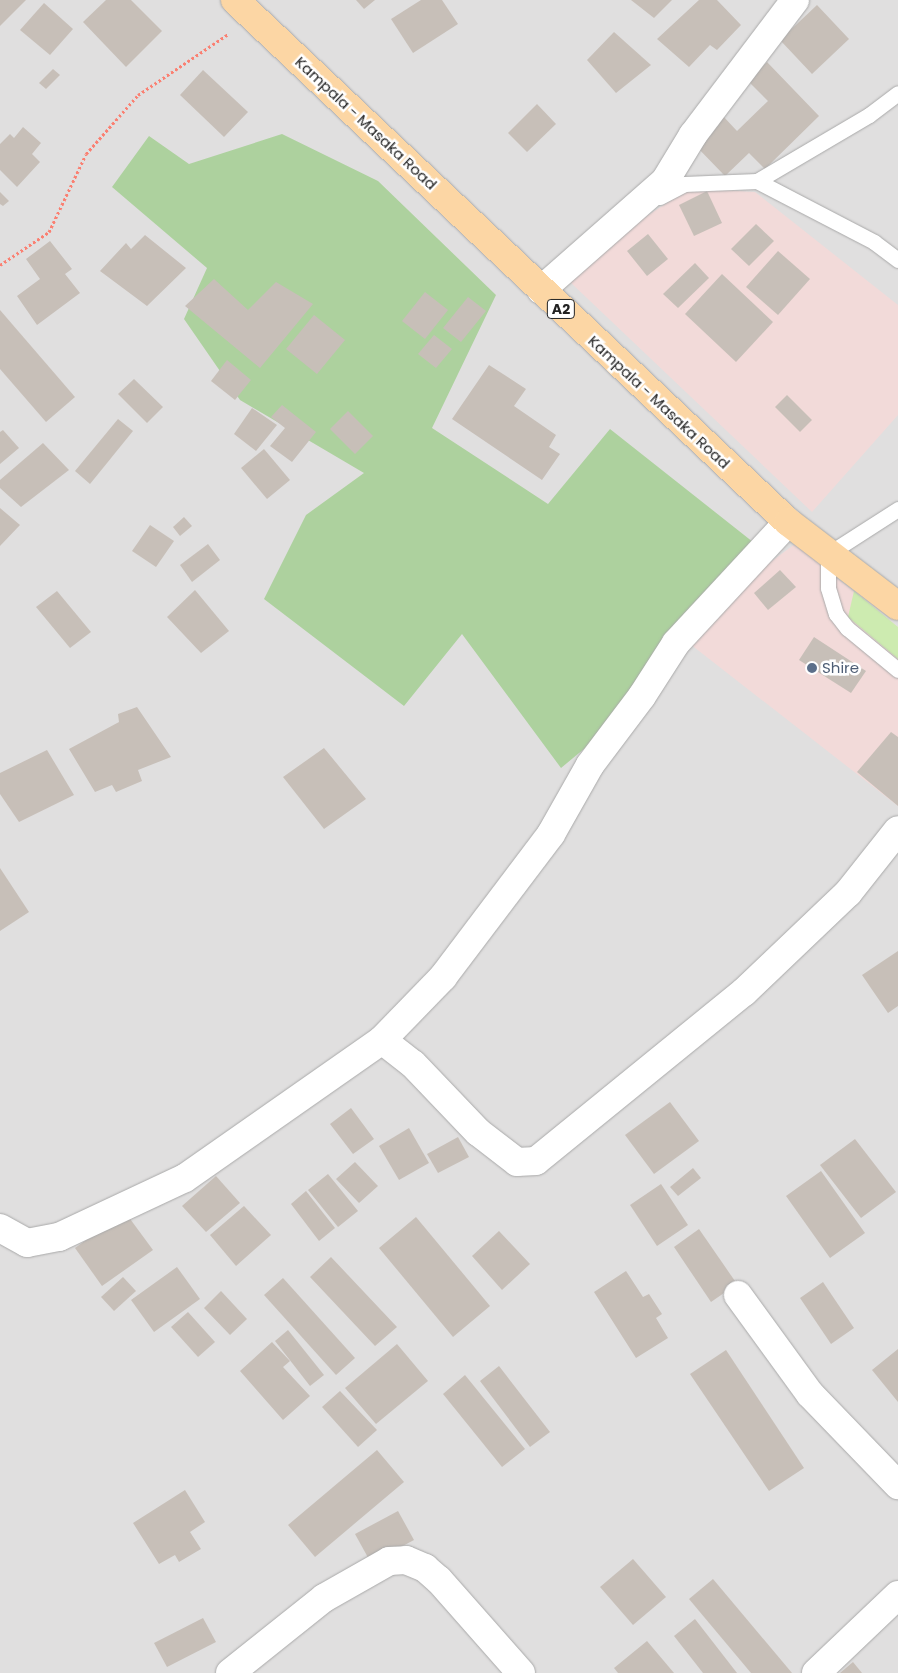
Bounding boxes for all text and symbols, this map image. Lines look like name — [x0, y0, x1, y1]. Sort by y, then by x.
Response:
street label: Kampala - Masaka Road — [292, 53, 440, 193]
road number: A2 — [546, 298, 576, 320]
street label: Kampala - Masaka Road — [585, 332, 733, 472]
place label: Shire — [822, 659, 859, 677]
marker: Shire — [806, 662, 818, 674]

